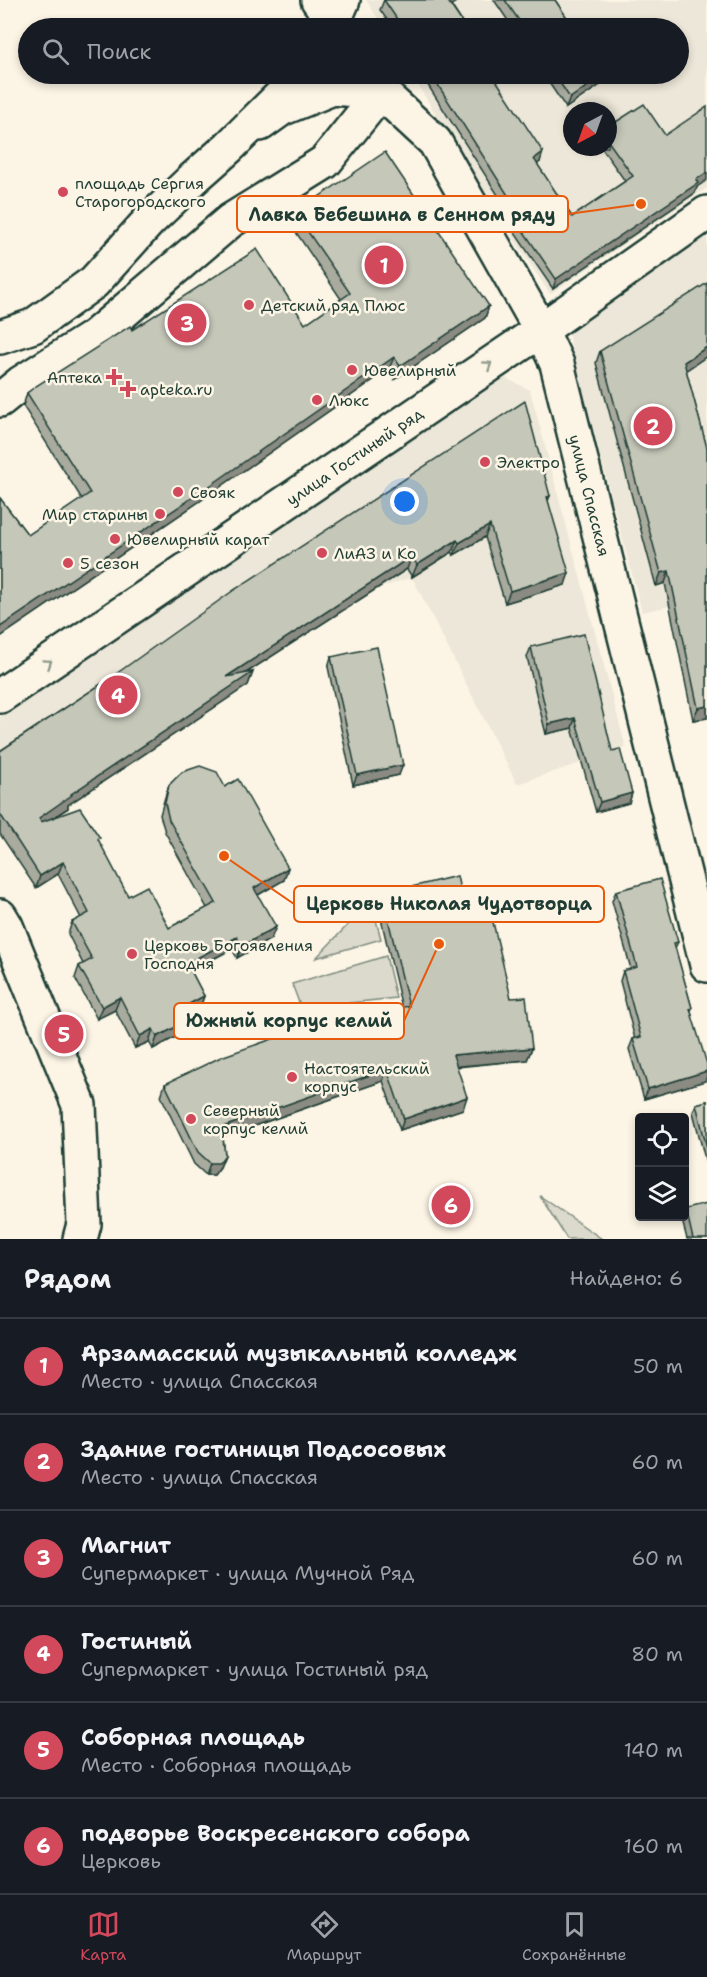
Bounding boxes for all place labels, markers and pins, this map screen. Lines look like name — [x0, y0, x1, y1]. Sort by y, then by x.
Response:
place label: площадь Сергия Старогородского — [75, 173, 206, 212]
marker: площадь Сергия Старогородского — [56, 185, 70, 199]
callout: Лавка Бебешина в Сенном ряду — [237, 196, 568, 232]
pin: 1 — [364, 242, 404, 288]
place label: Детский ряд Плюс — [261, 295, 406, 316]
marker: Детский ряд Плюс — [242, 298, 256, 312]
pin: 3 — [168, 300, 207, 346]
place label: Ювелирный — [364, 360, 456, 381]
marker: Ювелирный — [345, 363, 359, 377]
place label: Аптека — [47, 367, 102, 388]
marker: Аптека — [107, 370, 121, 384]
place label: apteka.ru — [140, 379, 213, 400]
marker: apteka.ru — [121, 382, 135, 396]
place label: Люкс — [329, 390, 369, 411]
marker: Люкс — [310, 393, 324, 407]
pin: 2 — [634, 404, 672, 448]
place label: Электро — [497, 452, 560, 473]
marker: Электро — [478, 455, 492, 469]
place label: Свояк — [190, 482, 236, 503]
marker: Свояк — [171, 485, 185, 499]
place label: Мир старины — [42, 504, 148, 525]
marker: Мир старины — [153, 507, 167, 521]
place label: Ювелирный карат — [127, 529, 270, 550]
marker: Ювелирный карат — [108, 532, 122, 546]
place label: ЛиАЗ и Ко — [334, 543, 416, 564]
marker: ЛиАЗ и Ко — [315, 546, 329, 560]
place label: 5 сезон — [80, 553, 139, 574]
marker: 5 сезон — [61, 556, 75, 570]
pin: 4 — [98, 672, 138, 718]
callout: Церковь Николая Чудотворца — [294, 886, 604, 922]
place label: Церковь Богоявления Господня — [144, 935, 313, 974]
marker: Церковь Богоявления Господня — [125, 947, 139, 961]
callout: Южный корпус келий — [174, 1003, 404, 1039]
pin: 5 — [44, 1012, 84, 1056]
place label: Настоятельский корпус — [304, 1058, 429, 1097]
marker: Настоятельский корпус — [285, 1070, 299, 1084]
place label: Северный корпус келий — [203, 1100, 308, 1139]
marker: Северный корпус келий — [184, 1112, 198, 1126]
pin: 6 — [432, 1182, 470, 1228]

